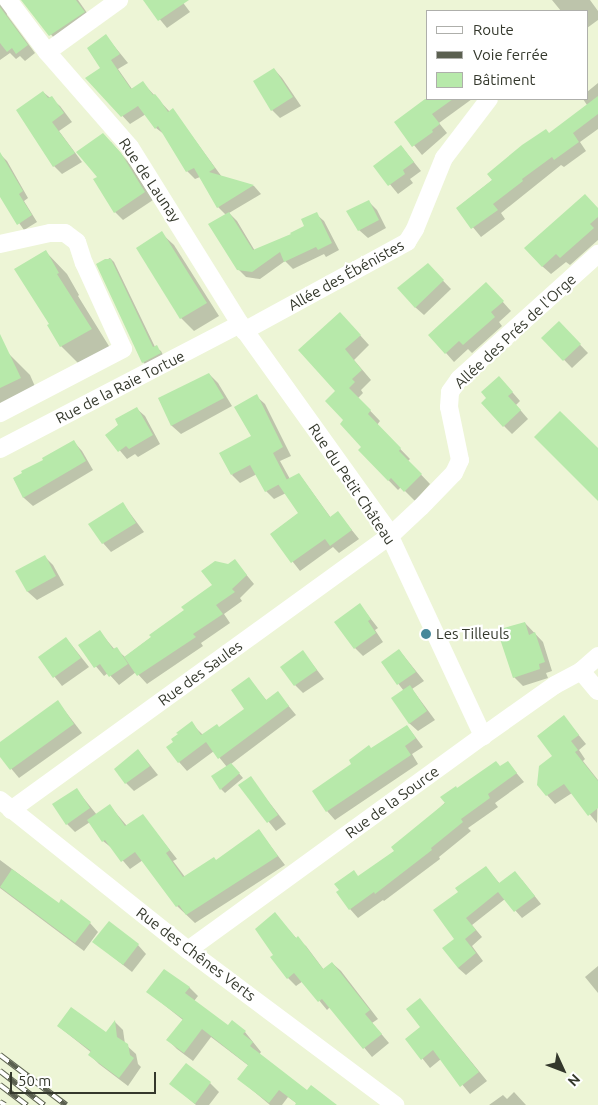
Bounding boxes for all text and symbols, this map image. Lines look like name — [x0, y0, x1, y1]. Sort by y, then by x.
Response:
legend — [426, 10, 588, 100]
text: Route — [473, 21, 514, 38]
text: Voie ferrée — [473, 46, 548, 63]
text: Bâtiment — [473, 71, 535, 88]
street label: Rue de Launay — [115, 135, 185, 225]
street label: Allée des Ébénistes — [285, 236, 407, 314]
street label: Allée des Prés de l'Orge — [451, 270, 579, 392]
street label: Rue de la Raie Tortue — [52, 347, 188, 427]
street label: Rue du Petit Château — [305, 420, 399, 548]
place label: Les Tilleuls — [436, 625, 509, 643]
marker: Les Tilleuls — [420, 628, 432, 640]
street label: Rue des Saules — [154, 636, 246, 710]
street label: Rue de la Source — [342, 762, 442, 842]
street label: Rue des Chênes Verts — [133, 903, 259, 1005]
north arrow — [538, 1045, 588, 1095]
scale bar — [12, 1062, 159, 1094]
text: N — [565, 1071, 583, 1090]
text: 50 m — [18, 1072, 51, 1089]

